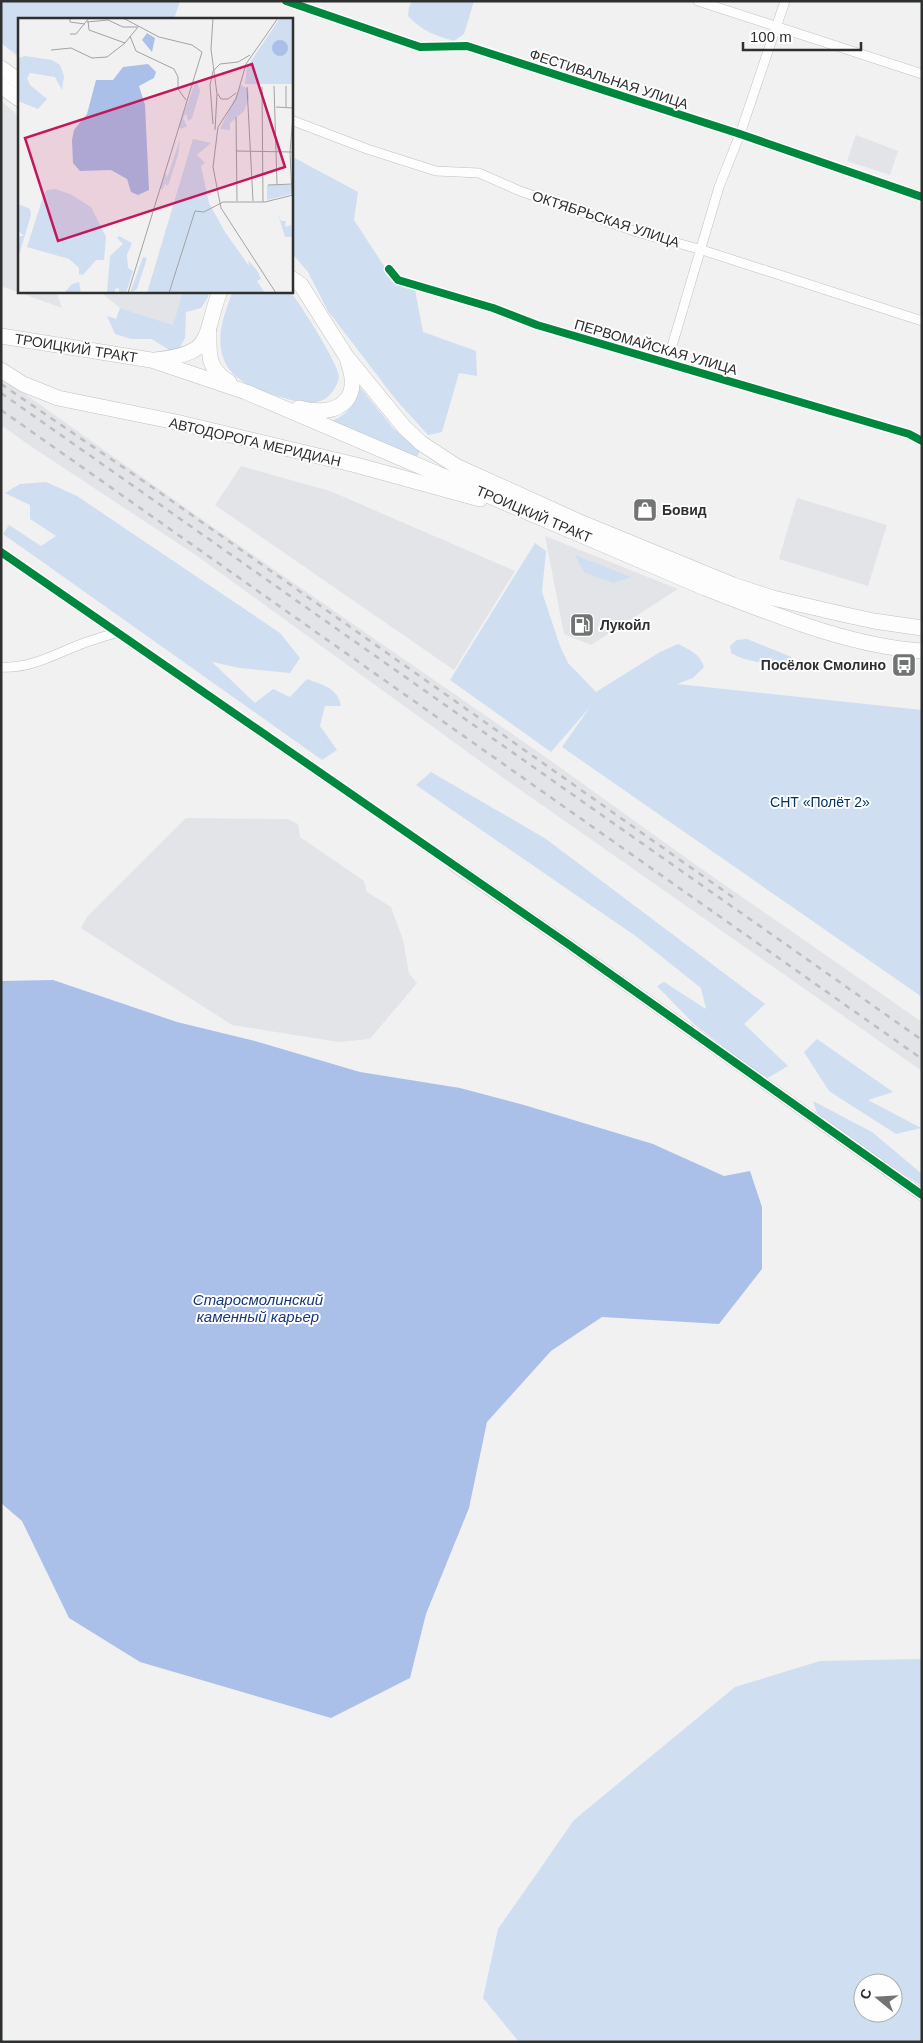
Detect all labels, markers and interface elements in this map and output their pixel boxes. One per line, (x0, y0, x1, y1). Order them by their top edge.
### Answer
inset map (18, 18, 292, 292)
scale bar (743, 20, 860, 52)
text: 100 m (750, 28, 792, 45)
street label: ФЕСТИВАЛЬНАЯ УЛИЦА (528, 46, 691, 112)
street label: ОКТЯБРЬСКАЯ УЛИЦА (530, 188, 682, 251)
street label: ПЕРВОМАЙСКАЯ УЛИЦА (573, 315, 740, 378)
street label: ТРОИЦКИЙ ТРАКТ (13, 329, 139, 366)
street label: АВТОДОРОГА МЕРИДИАН (168, 414, 342, 470)
street label: ТРОИЦКИЙ ТРАКТ (474, 481, 595, 546)
shop icon: Бовид (632, 497, 658, 523)
place label: Бовид (662, 502, 707, 518)
fuel station icon: Лукойл (569, 612, 595, 638)
place label: Лукойл (600, 617, 650, 633)
bus stop icon: Посёлок Смолино (891, 652, 917, 678)
place label: Посёлок Смолино (761, 657, 886, 673)
park label: СНТ «Полёт 2» (770, 794, 870, 810)
water label: Старосмолинский каменный карьер (193, 1291, 324, 1325)
north arrow (853, 1973, 903, 2023)
text: С (856, 1987, 875, 2001)

